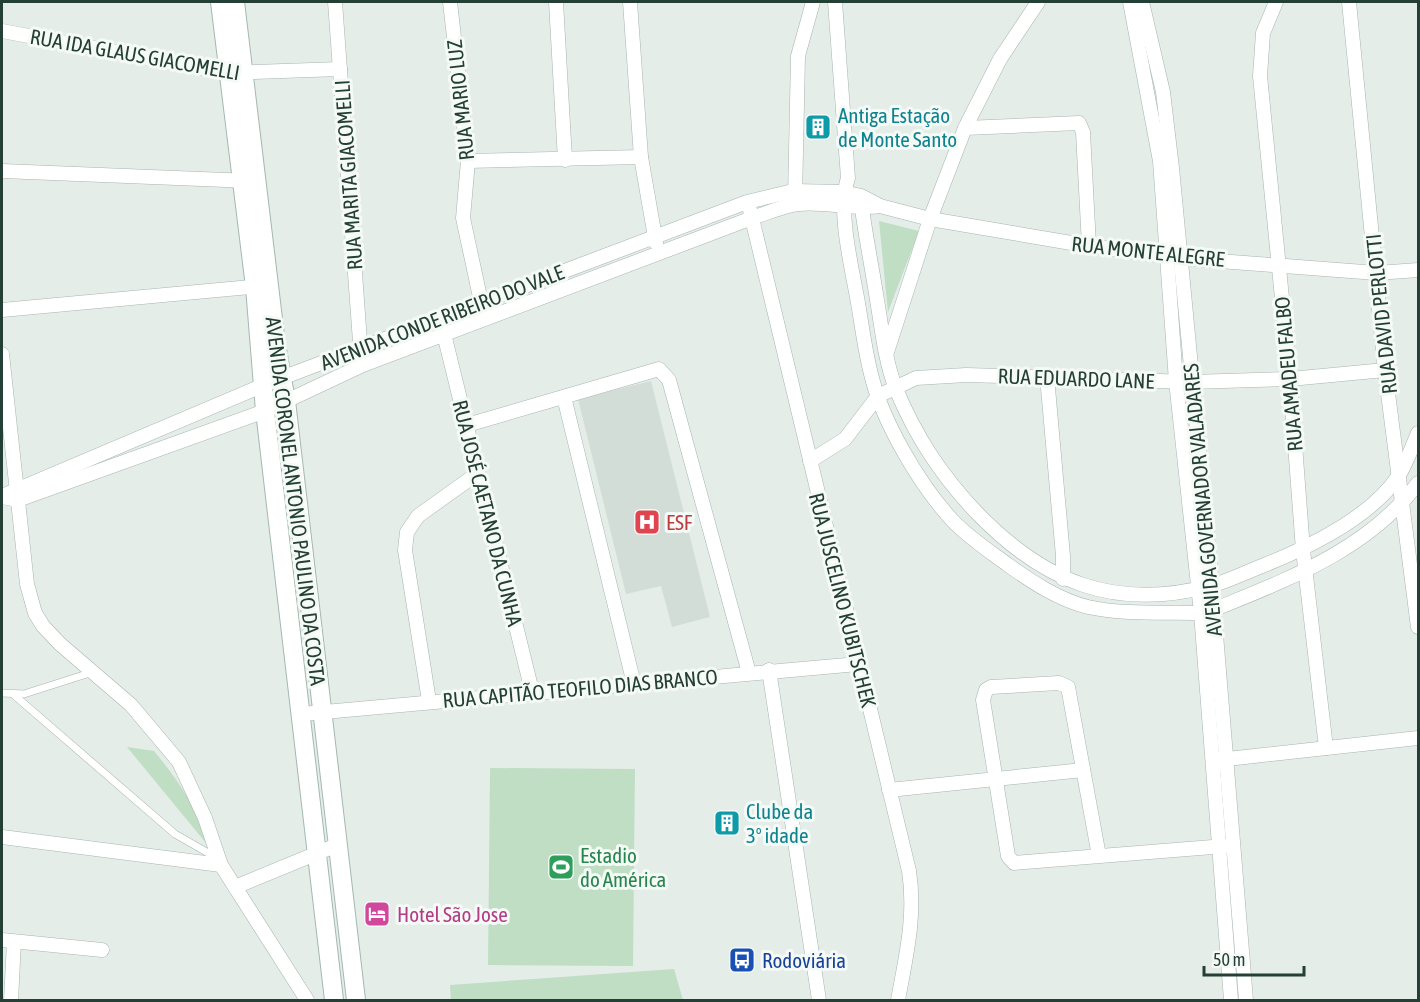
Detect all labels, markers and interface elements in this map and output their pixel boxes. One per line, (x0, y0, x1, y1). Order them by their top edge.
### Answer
street label: RUA IDA GLAUS GIACOMELLI (28, 24, 242, 84)
street label: RUA MARIO LUZ (442, 38, 478, 162)
street label: RUA MARITA GIACOMELLI (329, 79, 367, 271)
place label: Antiga Estação de Monte Santo (838, 103, 957, 151)
building icon: Antiga Estação de Monte Santo (803, 112, 833, 142)
street label: RUA MONTE ALEGRE (1070, 231, 1226, 271)
street label: RUA DAVID PERLOTTI (1361, 233, 1401, 395)
street label: AVENIDA CONDE RIBEIRO DO VALE (317, 259, 567, 375)
street label: RUA AMADEU FALBO (1269, 296, 1307, 452)
street label: AVENIDA CORONEL ANTONIO PAULINO DA COSTA (261, 315, 331, 688)
street label: AVENIDA GOVERNADOR VALADARES (1178, 362, 1226, 637)
street label: RUA EDUARDO LANE (997, 363, 1155, 393)
street label: RUA JOSÉ CAETANO DA CUNHA (448, 397, 528, 629)
street label: RUA JUSCELINO KUBITSCHEK (805, 490, 881, 710)
hospital icon: ESF (632, 507, 662, 537)
place label: ESF (666, 510, 693, 534)
street label: RUA CAPITÃO TEOFILO DIAS BRANCO (442, 664, 718, 712)
place label: Clube da 3º idade (746, 799, 813, 847)
building icon: Clube da 3º idade (712, 808, 742, 838)
place label: Estadio do América (580, 843, 666, 891)
sports icon: Estadio do América (546, 852, 576, 882)
hotel icon: Hotel São Jose (362, 899, 392, 929)
place label: Hotel São Jose (397, 902, 508, 926)
scale bar (1204, 939, 1304, 977)
bus stop icon: Rodoviária (727, 945, 757, 975)
place label: Rodoviária (762, 948, 846, 972)
text: 50 m (1213, 949, 1245, 970)

